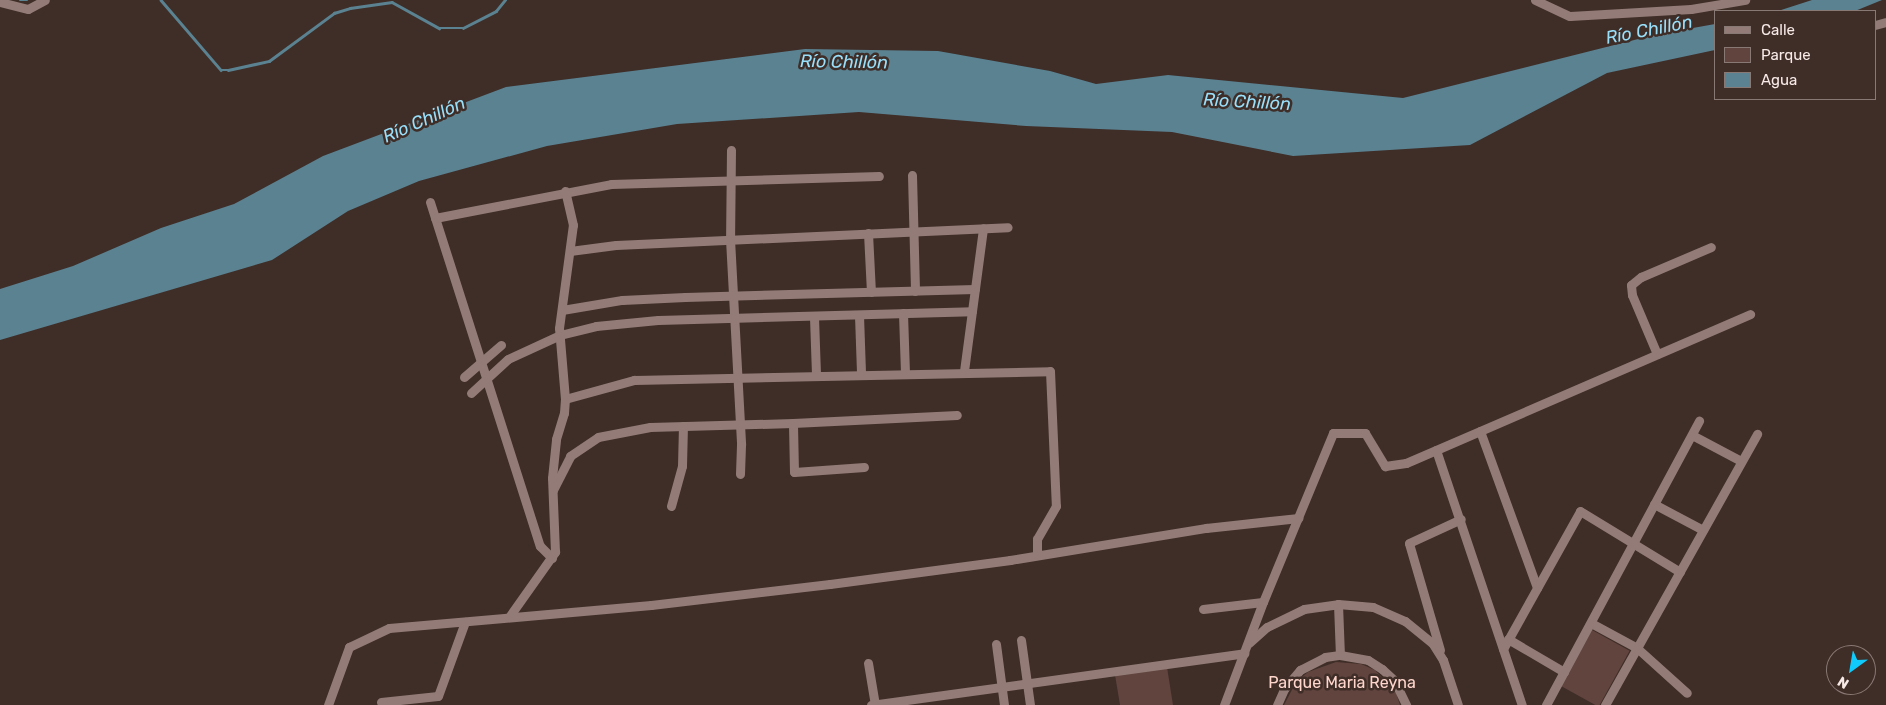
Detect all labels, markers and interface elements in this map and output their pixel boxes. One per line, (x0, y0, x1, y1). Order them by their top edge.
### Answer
legend (1714, 10, 1876, 100)
water label: Río Chillón (1604, 11, 1694, 49)
text: Calle (1761, 21, 1795, 39)
text: Parque (1761, 46, 1811, 64)
water label: Río Chillón (800, 50, 888, 74)
text: Agua (1761, 71, 1797, 89)
water label: Río Chillón (1202, 89, 1292, 115)
water label: Río Chillón (379, 92, 469, 148)
north arrow (1826, 645, 1876, 695)
text: N (1835, 672, 1852, 692)
park label: Parque Maria Reyna (1268, 673, 1416, 693)

